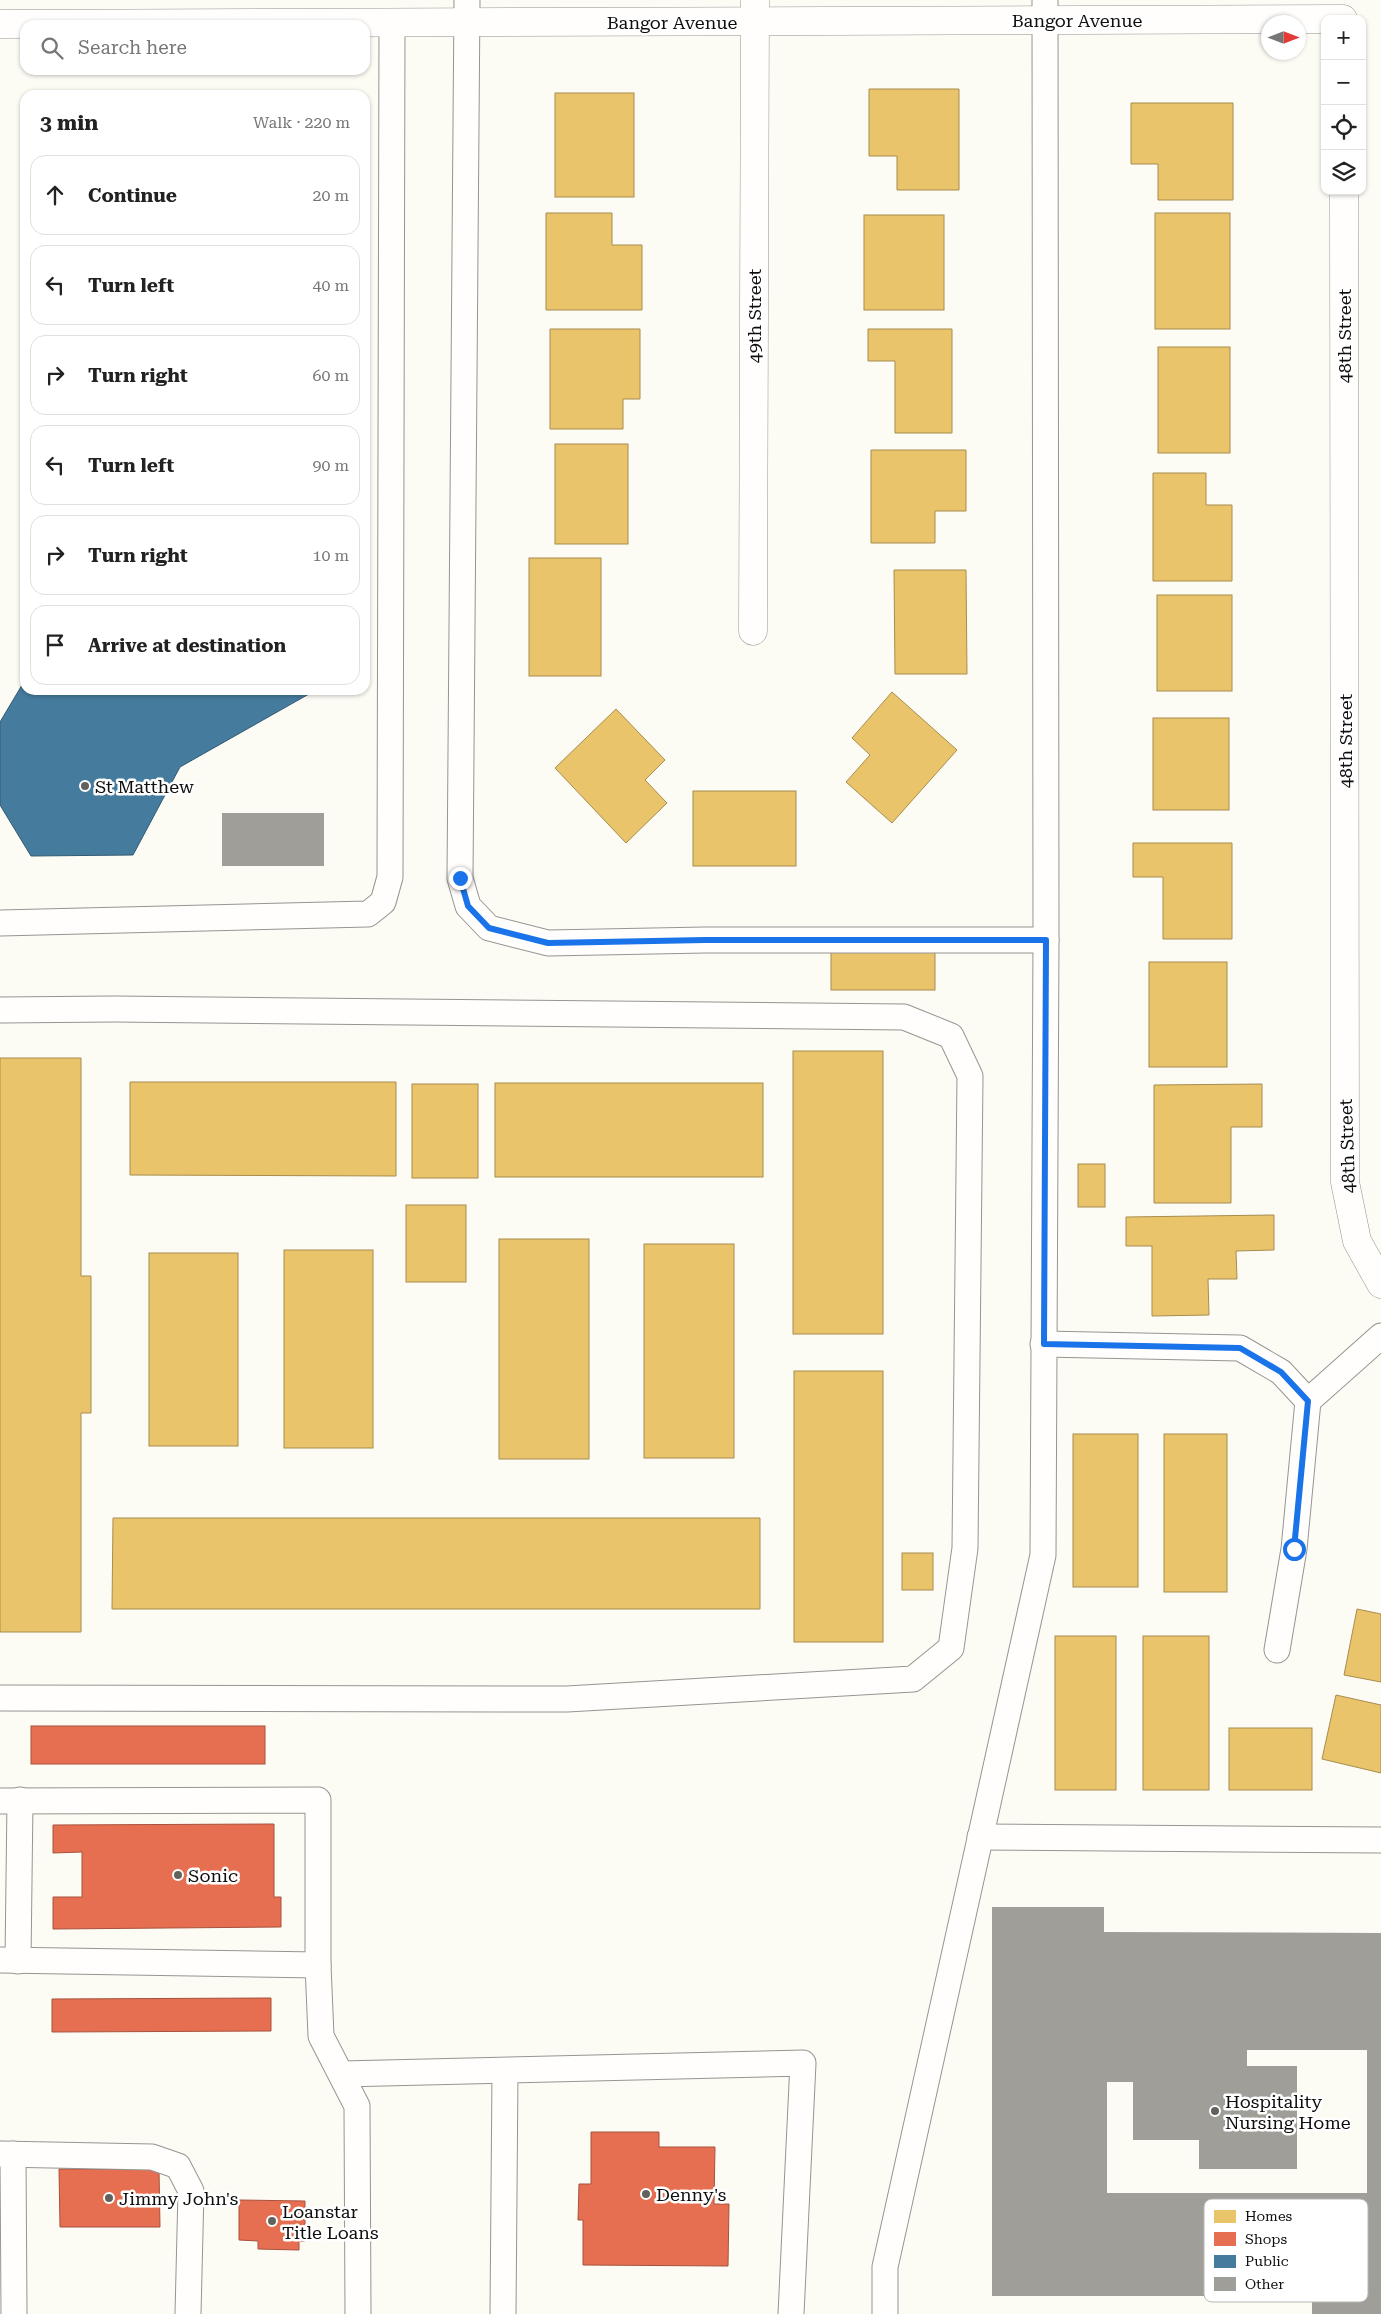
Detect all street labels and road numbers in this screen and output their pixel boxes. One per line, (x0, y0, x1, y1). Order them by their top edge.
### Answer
street label: Bangor Avenue (1012, 10, 1142, 31)
street label: Bangor Avenue (607, 12, 737, 33)
street label: 49th Street (744, 268, 765, 363)
street label: 48th Street (1334, 288, 1355, 383)
street label: 48th Street (1335, 693, 1356, 788)
street label: 48th Street (1335, 1098, 1359, 1194)

